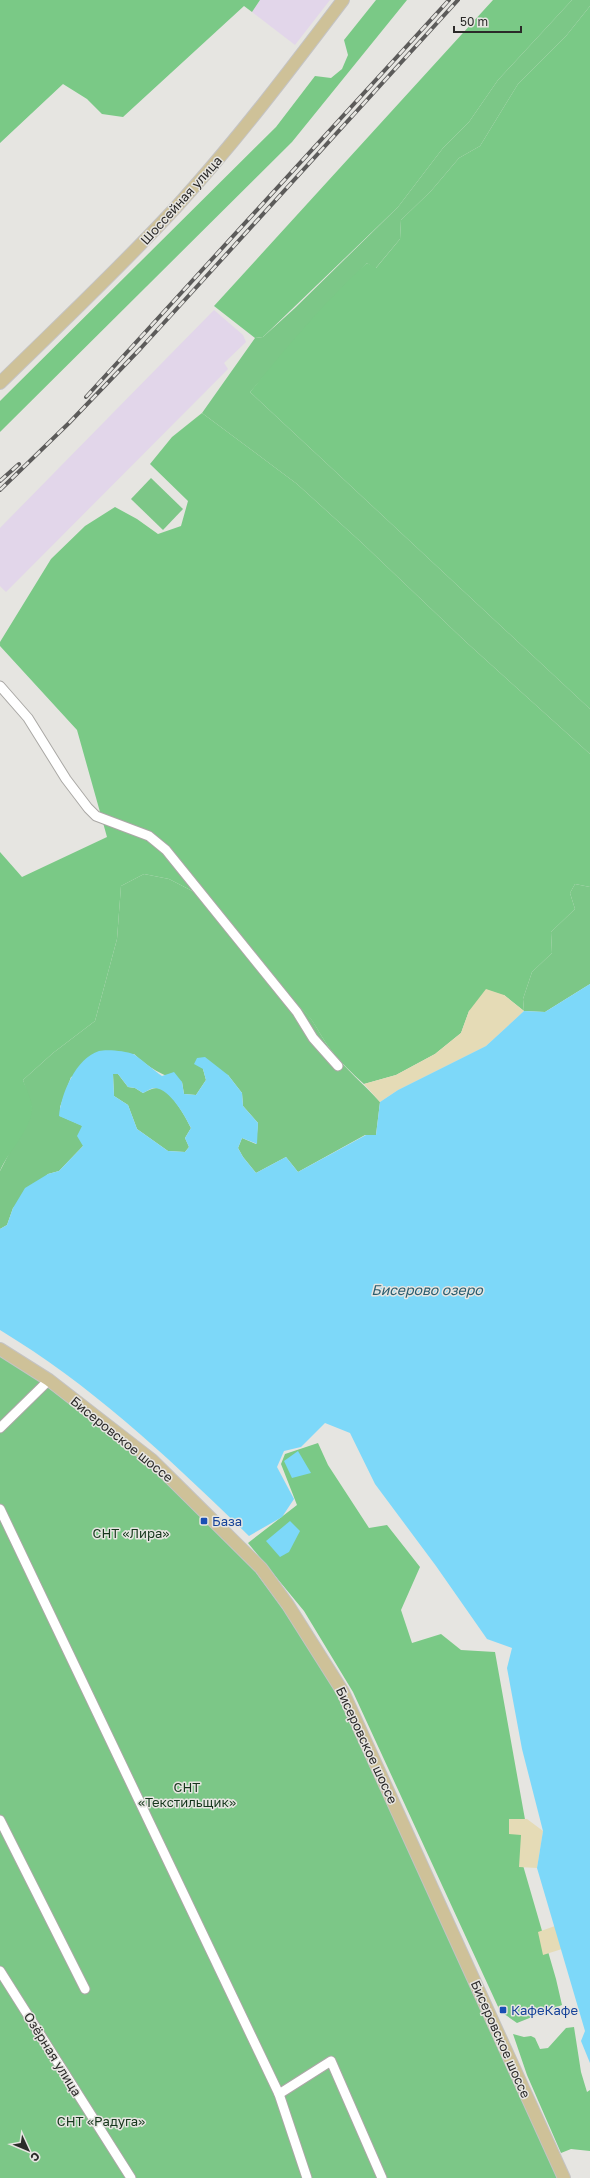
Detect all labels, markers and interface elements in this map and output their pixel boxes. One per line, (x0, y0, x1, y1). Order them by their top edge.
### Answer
scale bar (454, 8, 521, 34)
text: 50 m (460, 14, 488, 29)
street label: Шоссейная улица (137, 152, 225, 248)
water label: Бисерово озеро (371, 1281, 484, 1298)
street label: Бисеровское шоссе (68, 1393, 176, 1485)
place label: База (212, 1513, 242, 1529)
marker: База (199, 1516, 209, 1526)
park label: СНТ «Лира» (93, 1525, 169, 1541)
street label: Бисеровское шоссе (333, 1684, 401, 1806)
park label: СНТ «Текстильщик» (138, 1779, 236, 1810)
street label: Бисеровское шоссе (468, 1978, 534, 2100)
place label: КафеКафе (511, 2002, 578, 2018)
marker: КафеКафе (498, 2005, 508, 2015)
street label: Озёрная улица (21, 2009, 85, 2099)
park label: СНТ «Радуга» (57, 2113, 145, 2129)
north arrow (8, 2130, 48, 2170)
text: С (28, 2150, 43, 2165)

